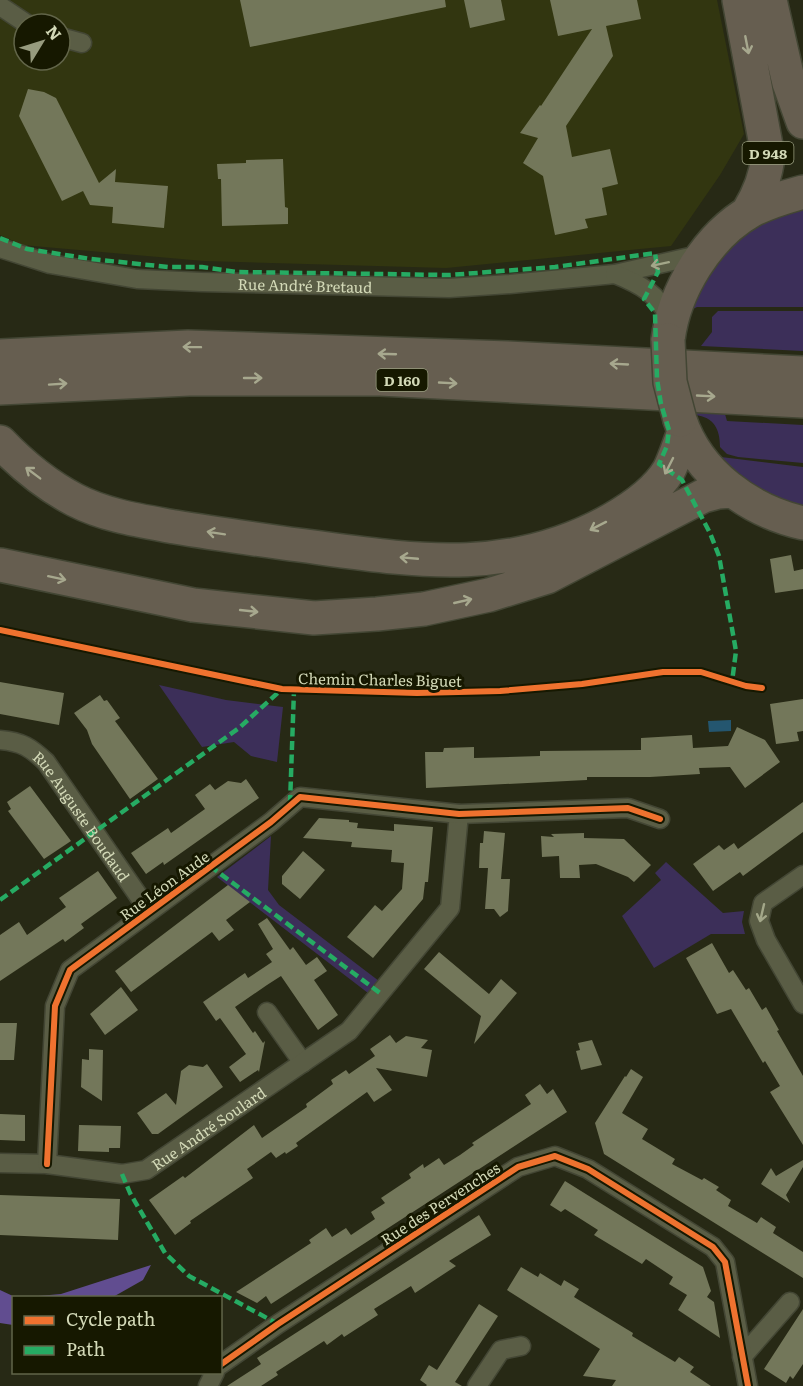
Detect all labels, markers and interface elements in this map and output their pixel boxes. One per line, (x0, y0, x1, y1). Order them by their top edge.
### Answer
north arrow (12, 12, 72, 72)
text: N (41, 19, 68, 45)
one-way arrow (742, 36, 754, 55)
road number: D 948 (742, 142, 794, 164)
one-way arrow (650, 258, 669, 270)
street label: Rue André Bretaud (237, 271, 373, 298)
one-way arrow (182, 341, 202, 353)
one-way arrow (377, 348, 397, 360)
one-way arrow (609, 358, 629, 369)
road number: D 160 (376, 369, 428, 391)
one-way arrow (243, 372, 263, 384)
one-way arrow (438, 377, 458, 388)
one-way arrow (48, 378, 68, 389)
one-way arrow (695, 390, 715, 401)
one-way arrow (663, 457, 675, 475)
one-way arrow (26, 467, 42, 479)
one-way arrow (590, 521, 608, 532)
one-way arrow (206, 528, 226, 539)
one-way arrow (400, 552, 420, 563)
one-way arrow (48, 572, 67, 584)
one-way arrow (454, 594, 473, 606)
one-way arrow (239, 606, 259, 617)
street label: Chemin Charles Biguet (298, 666, 462, 692)
street label: Rue Auguste Boudaud (29, 745, 136, 886)
street label: Rue Léon Aude (114, 844, 214, 926)
one-way arrow (756, 903, 767, 922)
street label: Rue André Soulard (146, 1080, 270, 1175)
street label: Rue des Pervenches (376, 1156, 504, 1250)
legend (12, 1296, 222, 1374)
text: Cycle path (66, 1305, 155, 1332)
text: Path (66, 1335, 105, 1362)

